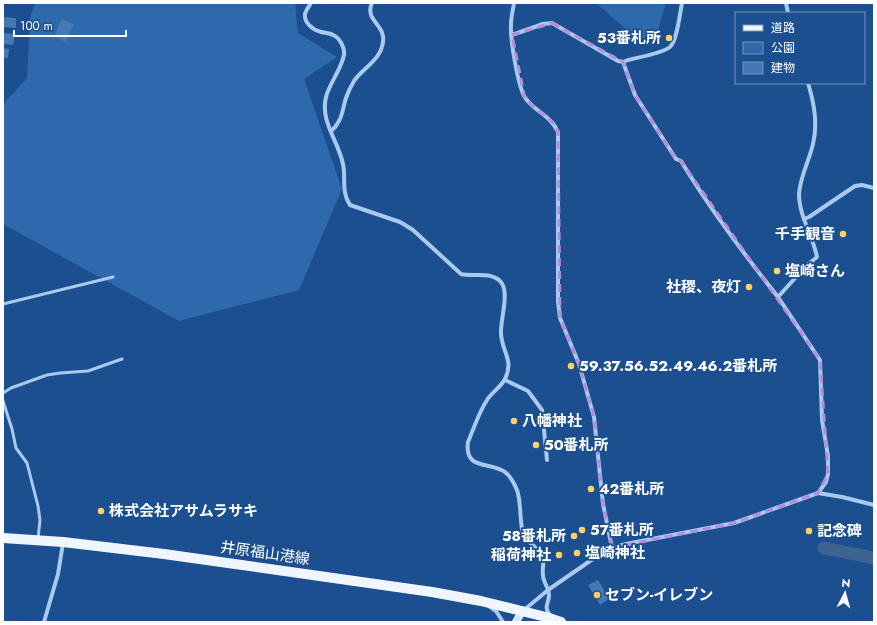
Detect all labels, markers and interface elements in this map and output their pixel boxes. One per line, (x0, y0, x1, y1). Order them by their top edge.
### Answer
scale bar (14, 12, 126, 38)
legend (735, 12, 865, 84)
text: 100 m (20, 17, 53, 35)
text: 道路 (771, 19, 795, 37)
place label: 53番札所 (597, 27, 661, 49)
marker: 53番札所 (664, 33, 674, 43)
text: 公園 (771, 39, 795, 57)
text: 建物 (771, 59, 795, 77)
place label: 千手観音 (775, 223, 835, 245)
marker: 千手観音 (838, 229, 848, 239)
place label: 塩崎さん (785, 260, 845, 282)
marker: 塩崎さん (772, 266, 782, 276)
place label: 社稷、夜灯 (666, 276, 741, 298)
marker: 社稷、夜灯 (744, 282, 754, 292)
place label: 59.37.56.52.49.46.2番札所 (579, 355, 777, 377)
marker: 59.37.56.52.49.46.2番札所 (566, 361, 576, 371)
place label: 八幡神社 (522, 410, 582, 432)
marker: 八幡神社 (509, 416, 519, 426)
place label: 50番札所 (544, 434, 609, 456)
marker: 50番札所 (531, 440, 541, 450)
place label: 42番札所 (599, 478, 664, 500)
marker: 42番札所 (586, 484, 596, 494)
place label: 株式会社アサムラサキ (109, 500, 258, 522)
marker: 株式会社アサムラサキ (96, 506, 106, 516)
place label: 57番札所 (590, 519, 654, 541)
place label: 記念碑 (817, 520, 862, 542)
place label: 58番札所 (502, 525, 566, 547)
marker: 57番札所 (577, 525, 587, 535)
marker: 記念碑 (804, 526, 814, 536)
marker: 58番札所 (569, 531, 579, 541)
street label: 井原福山港線 (219, 536, 311, 570)
place label: 塩崎神社 (585, 542, 645, 564)
place label: 稲荷神社 (491, 544, 551, 566)
marker: 塩崎神社 (572, 548, 582, 558)
marker: 稲荷神社 (554, 550, 564, 560)
north arrow (825, 573, 865, 613)
text: N (841, 575, 851, 591)
place label: セブン-イレブン (605, 584, 713, 606)
marker: セブン-イレブン (592, 590, 602, 600)

